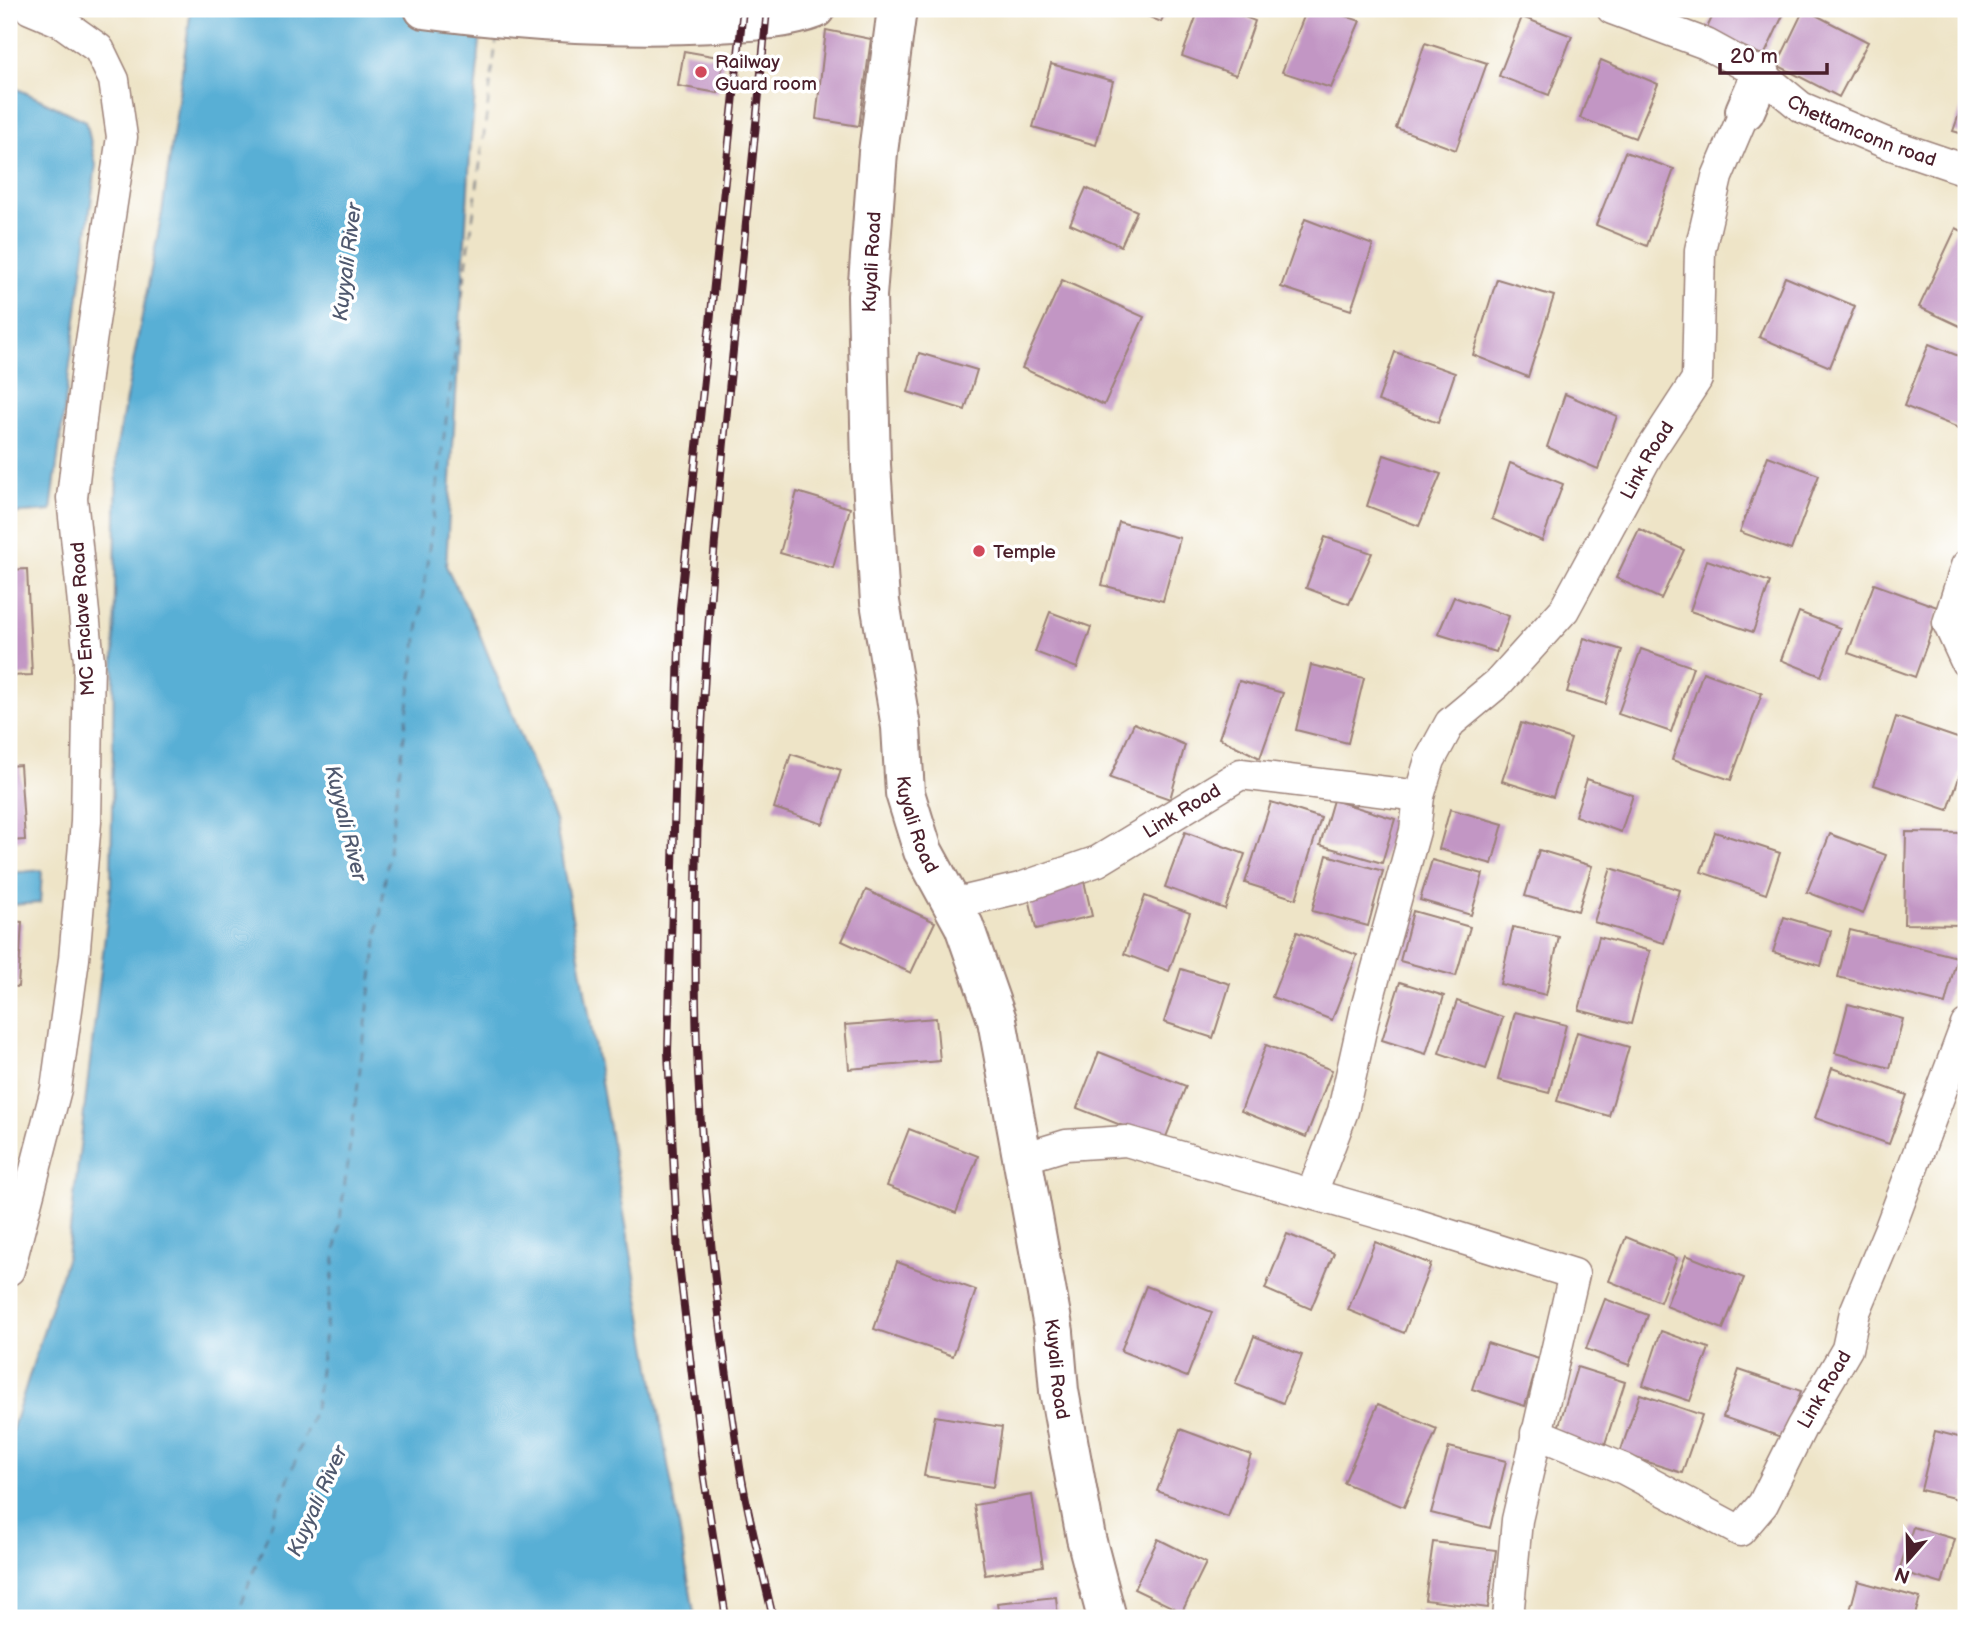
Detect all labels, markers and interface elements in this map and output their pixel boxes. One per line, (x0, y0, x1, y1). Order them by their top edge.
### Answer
scale bar (1720, 32, 1826, 76)
text: 20 m (1730, 44, 1778, 69)
place label: Railway Guard room (715, 51, 817, 96)
marker: Railway Guard room (693, 64, 709, 80)
street label: Chettamconn road (1782, 90, 1939, 172)
water label: Kuyyali River (328, 200, 367, 322)
street label: Kuyali Road (858, 211, 887, 313)
street label: Link Road (1616, 417, 1679, 504)
street label: MC Enclave Road (67, 541, 100, 697)
place label: Temple (993, 541, 1056, 564)
marker: Temple (971, 543, 987, 559)
water label: Kuyyali River (319, 763, 372, 885)
street label: Kuyali Road (891, 775, 943, 877)
street label: Link Road (1139, 779, 1225, 844)
street label: Kuyali Road (1039, 1317, 1074, 1421)
street label: Link Road (1793, 1347, 1857, 1433)
water label: Kuyyali River (282, 1441, 354, 1560)
north arrow (1874, 1526, 1944, 1596)
text: N (1892, 1561, 1913, 1588)

